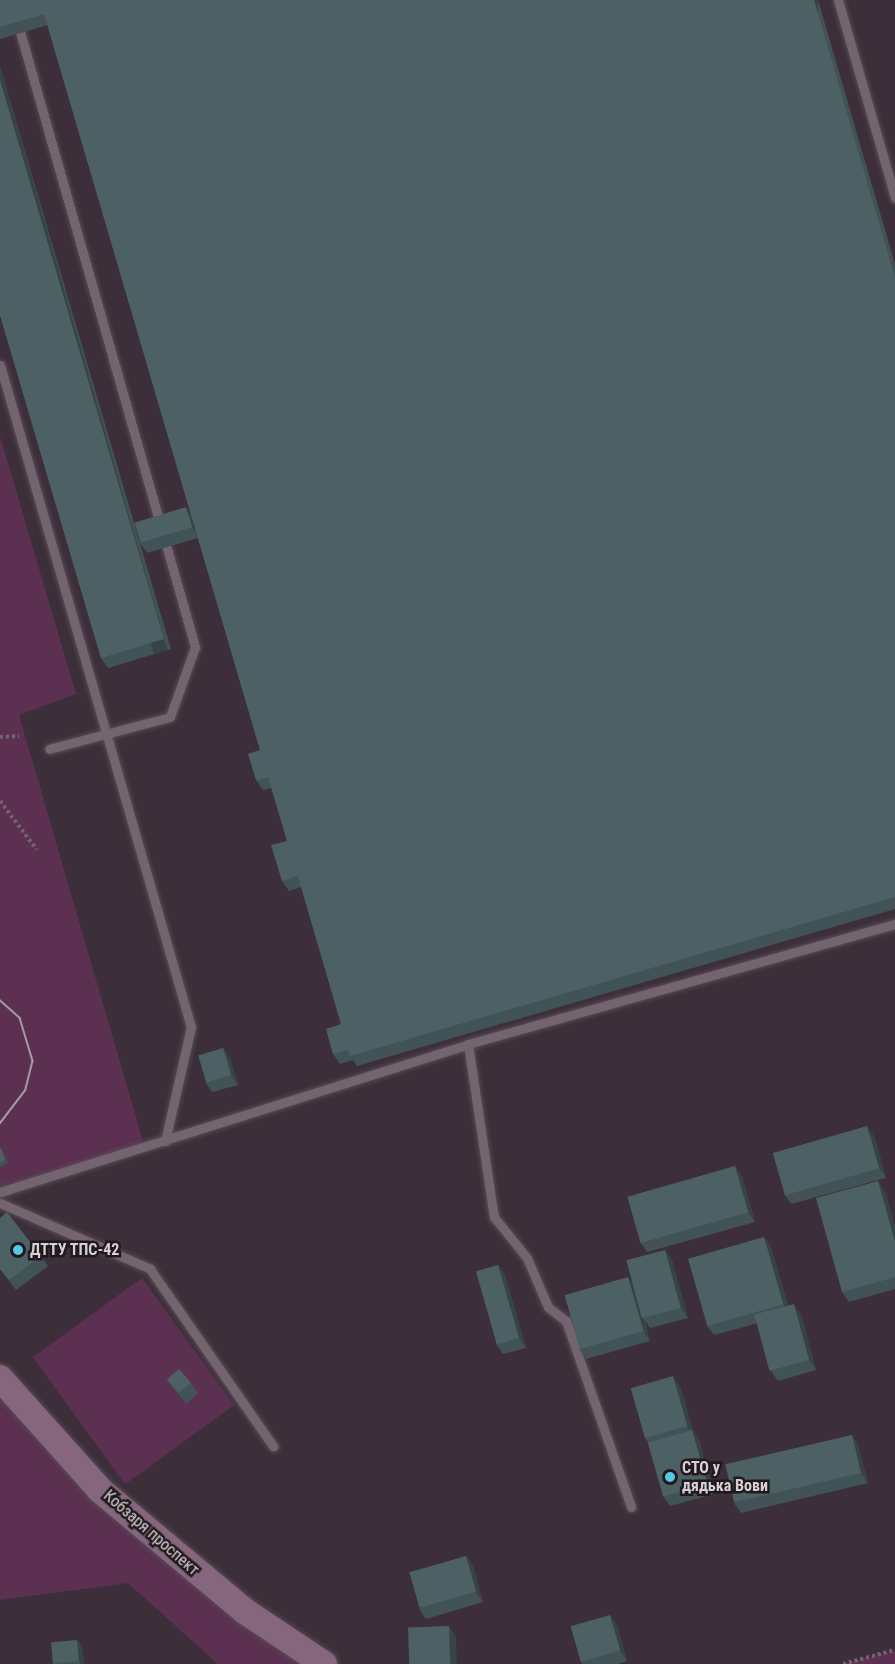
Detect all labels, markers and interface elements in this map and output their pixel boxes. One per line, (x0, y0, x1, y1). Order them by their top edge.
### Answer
place label: ДТТУ ТПС-42 (30, 1240, 120, 1260)
marker: ДТТУ ТПС-42 (11, 1243, 25, 1257)
place label: СТО у дядька Вови (682, 1458, 768, 1496)
marker: СТО у дядька Вови (663, 1470, 677, 1484)
street label: Кобзаря проспект (99, 1486, 203, 1580)

